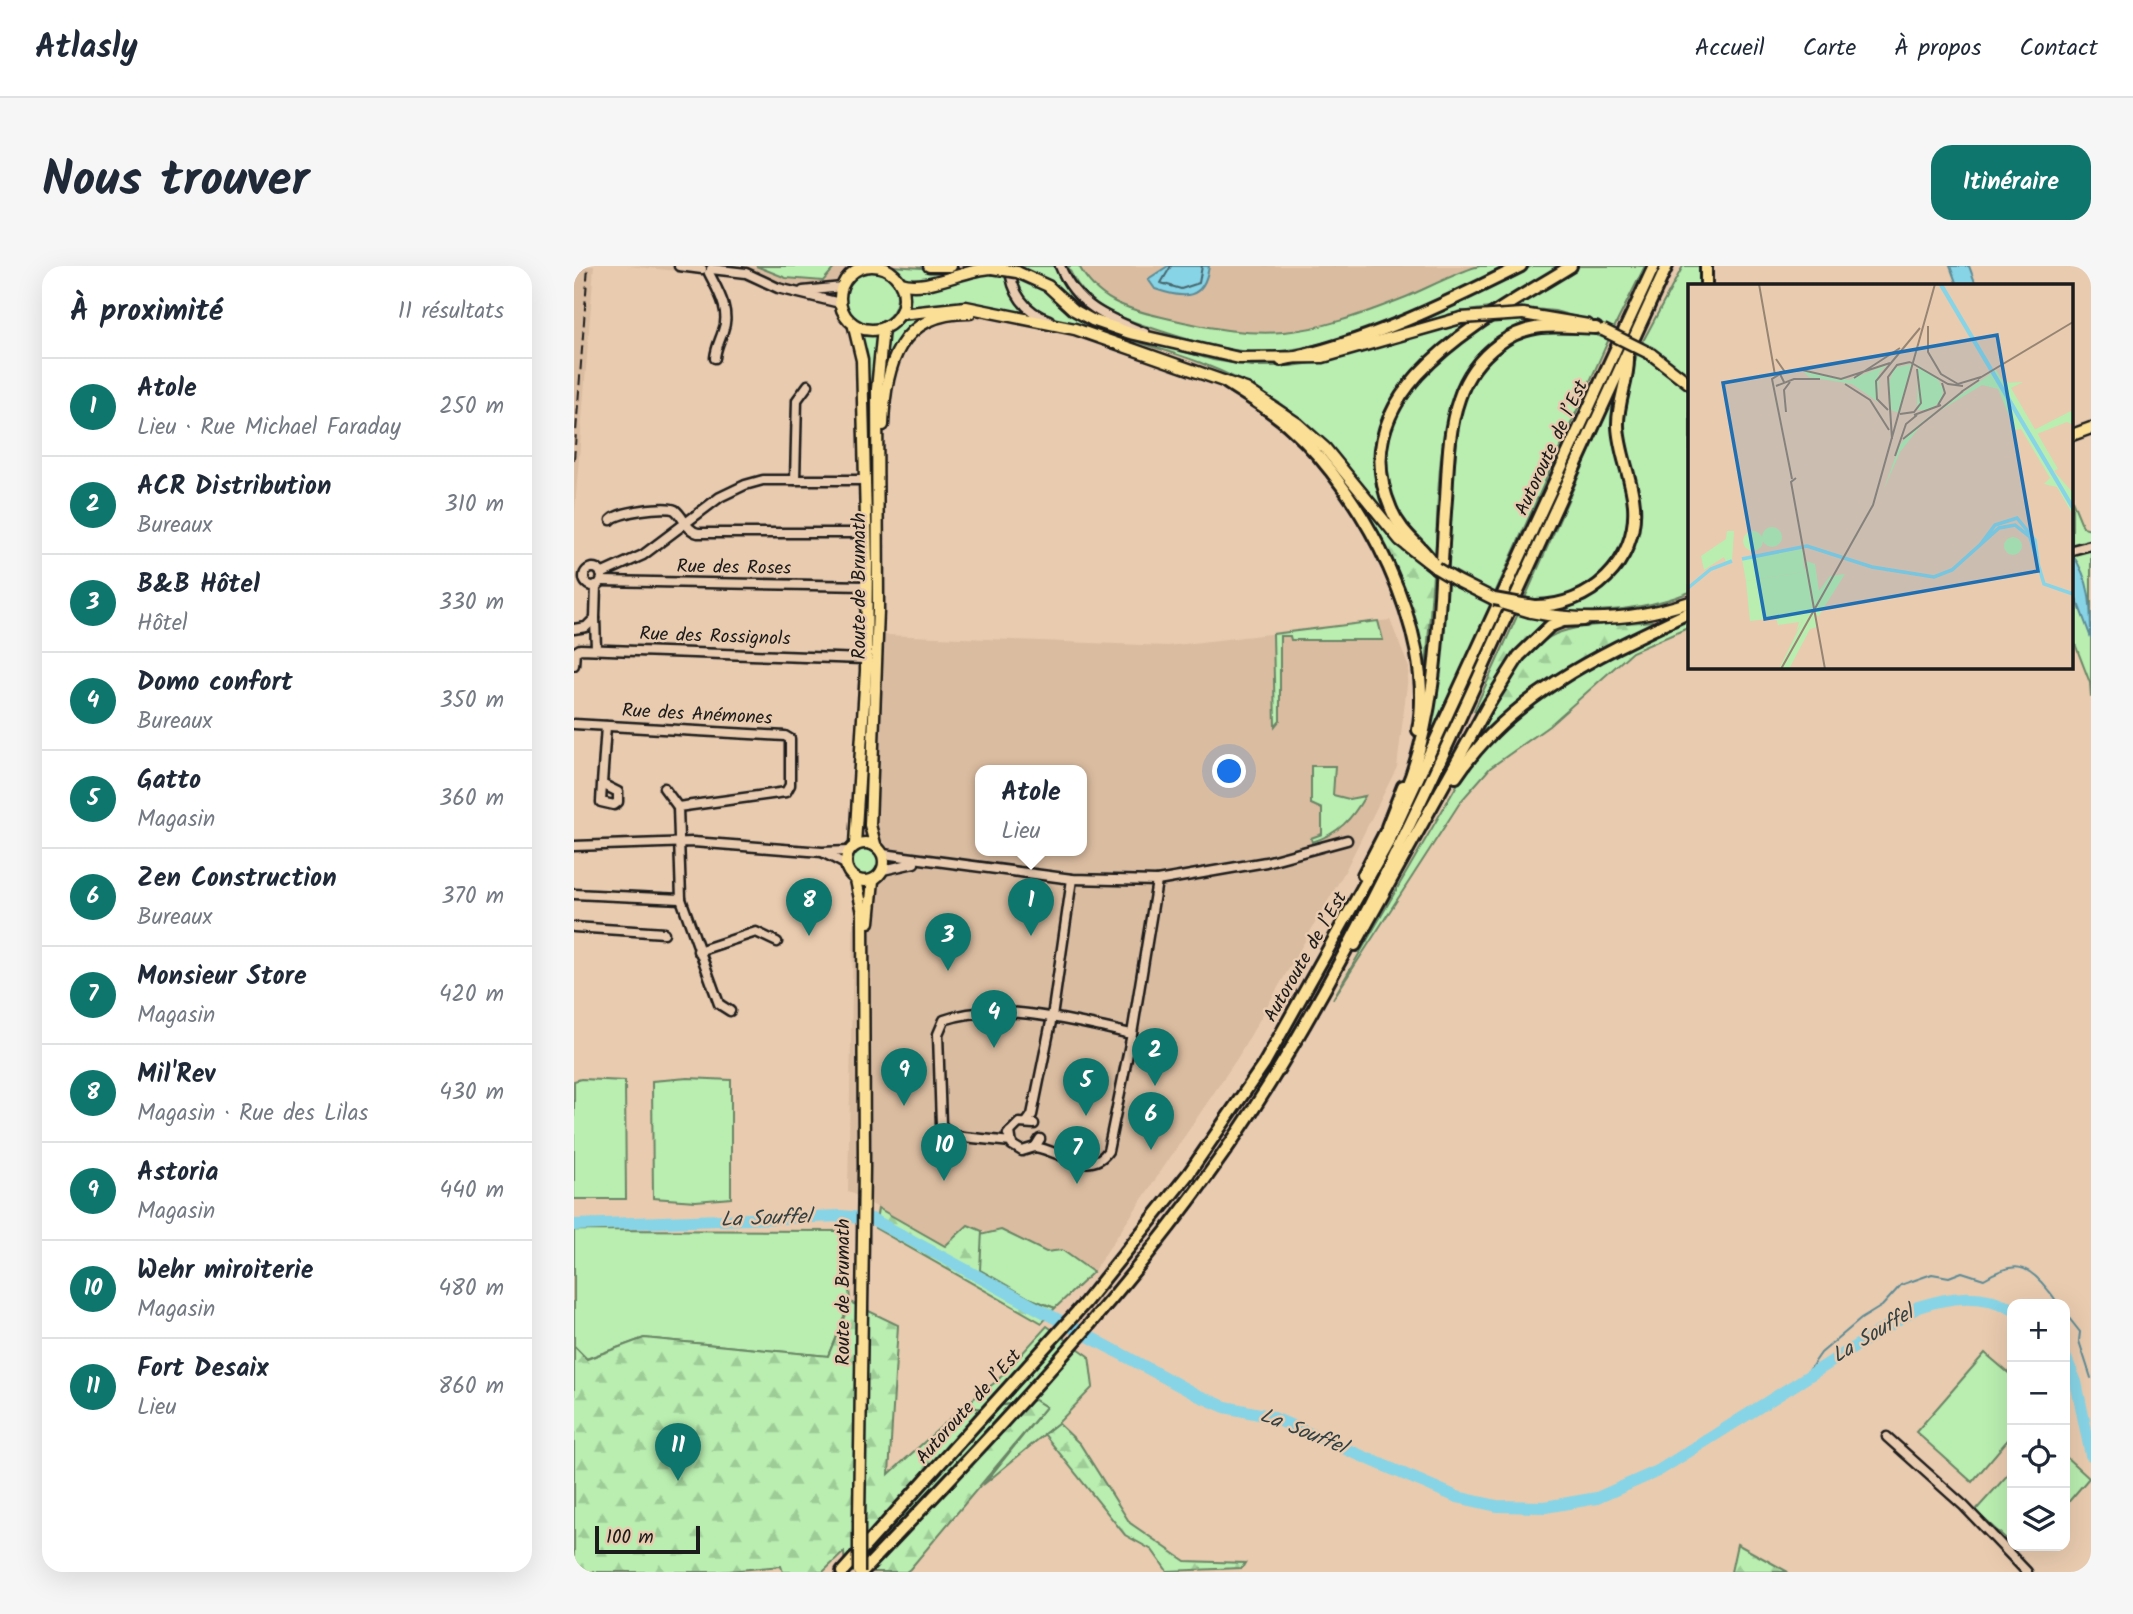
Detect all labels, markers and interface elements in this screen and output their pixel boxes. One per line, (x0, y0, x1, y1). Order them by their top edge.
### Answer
text: Atlasly (35, 22, 138, 75)
text: Accueil (1695, 29, 1765, 68)
text: Carte (1803, 29, 1856, 68)
text: À propos (1894, 29, 1981, 68)
text: Contact (2019, 29, 2098, 68)
text: Nous trouver (42, 143, 309, 221)
button: Itinéraire (1931, 145, 2091, 220)
inset map (1688, 284, 2074, 668)
text: À proximité (70, 288, 223, 336)
text: 11 résultats (398, 294, 504, 330)
text: Atole (137, 368, 197, 410)
street label: Autoroute de l’Est (1507, 375, 1597, 521)
text: 1 (90, 389, 96, 425)
text: 250 m (439, 389, 504, 425)
text: Lieu · Rue Michael Faraday (137, 410, 401, 446)
text: ACR Distribution (137, 466, 331, 508)
text: 2 (86, 487, 100, 523)
text: 310 m (445, 487, 504, 523)
text: Bureaux (137, 508, 212, 544)
street label: Route de Brumath (845, 512, 875, 660)
street label: Rue des Roses (676, 552, 792, 584)
text: B&B Hôtel (137, 564, 260, 606)
text: 3 (87, 585, 99, 621)
text: 330 m (439, 585, 504, 621)
text: Hôtel (137, 606, 188, 642)
street label: Rue des Rossignols (639, 619, 791, 655)
text: Domo confort (137, 662, 293, 704)
text: 4 (87, 683, 99, 719)
text: 350 m (439, 683, 504, 719)
street label: Rue des Anémones (621, 696, 773, 734)
text: Bureaux (137, 704, 212, 740)
your location (1212, 754, 1246, 788)
text: Gatto (137, 760, 201, 802)
popup (975, 765, 1087, 856)
text: Atole (1001, 772, 1061, 814)
text: 5 (87, 781, 99, 817)
text: 360 m (439, 781, 504, 817)
text: Magasin (137, 802, 215, 838)
text: Lieu (1001, 814, 1041, 850)
text: Zen Construction (137, 858, 337, 900)
pin: 8 (786, 878, 832, 936)
pin: 1 (1008, 878, 1054, 936)
text: 6 (87, 879, 99, 915)
text: 370 m (441, 879, 504, 915)
street label: Autoroute de l’Est (1256, 886, 1356, 1028)
text: Bureaux (137, 900, 212, 936)
pin: 3 (925, 913, 971, 971)
text: Monsieur Store (137, 956, 307, 998)
text: 7 (88, 977, 98, 1013)
text: 420 m (439, 977, 504, 1013)
pin: 4 (971, 990, 1017, 1048)
text: Magasin (137, 998, 215, 1034)
pin: 2 (1132, 1028, 1178, 1086)
pin: 9 (881, 1048, 927, 1106)
text: Mil'Rev (137, 1054, 215, 1096)
pin: 5 (1063, 1058, 1109, 1116)
text: 8 (86, 1075, 100, 1111)
text: 430 m (439, 1075, 504, 1111)
pin: 6 (1128, 1092, 1174, 1150)
text: Magasin · Rue des Lilas (137, 1096, 368, 1132)
pin: 10 (921, 1123, 967, 1181)
pin: 7 (1054, 1126, 1100, 1184)
text: Astoria (137, 1152, 219, 1194)
text: 9 (87, 1173, 99, 1209)
text: 440 m (440, 1173, 504, 1209)
text: Magasin (137, 1194, 215, 1230)
water label: La Souffel (720, 1201, 816, 1237)
street label: Route de Brumath (829, 1218, 859, 1366)
text: Wehr miroiterie (137, 1250, 314, 1292)
text: 10 (84, 1271, 102, 1307)
text: 480 m (438, 1271, 504, 1307)
text: Magasin (137, 1292, 215, 1328)
water label: La Souffel (1826, 1295, 1924, 1373)
map controls (2007, 1299, 2070, 1551)
button: + (2007, 1299, 2070, 1362)
street label: Autoroute de l’Est (909, 1342, 1030, 1471)
text: Fort Desaix (137, 1348, 269, 1390)
button: − (2007, 1362, 2070, 1425)
text: 11 (86, 1369, 100, 1405)
text: 860 m (438, 1369, 504, 1405)
text: Lieu (137, 1390, 176, 1426)
water label: La Souffel (1255, 1400, 1355, 1466)
pin: 11 (655, 1423, 701, 1481)
button: locate (2007, 1425, 2070, 1488)
button: layers (2007, 1488, 2070, 1551)
scale bar (595, 1523, 700, 1555)
text: 100 m (606, 1523, 654, 1553)

